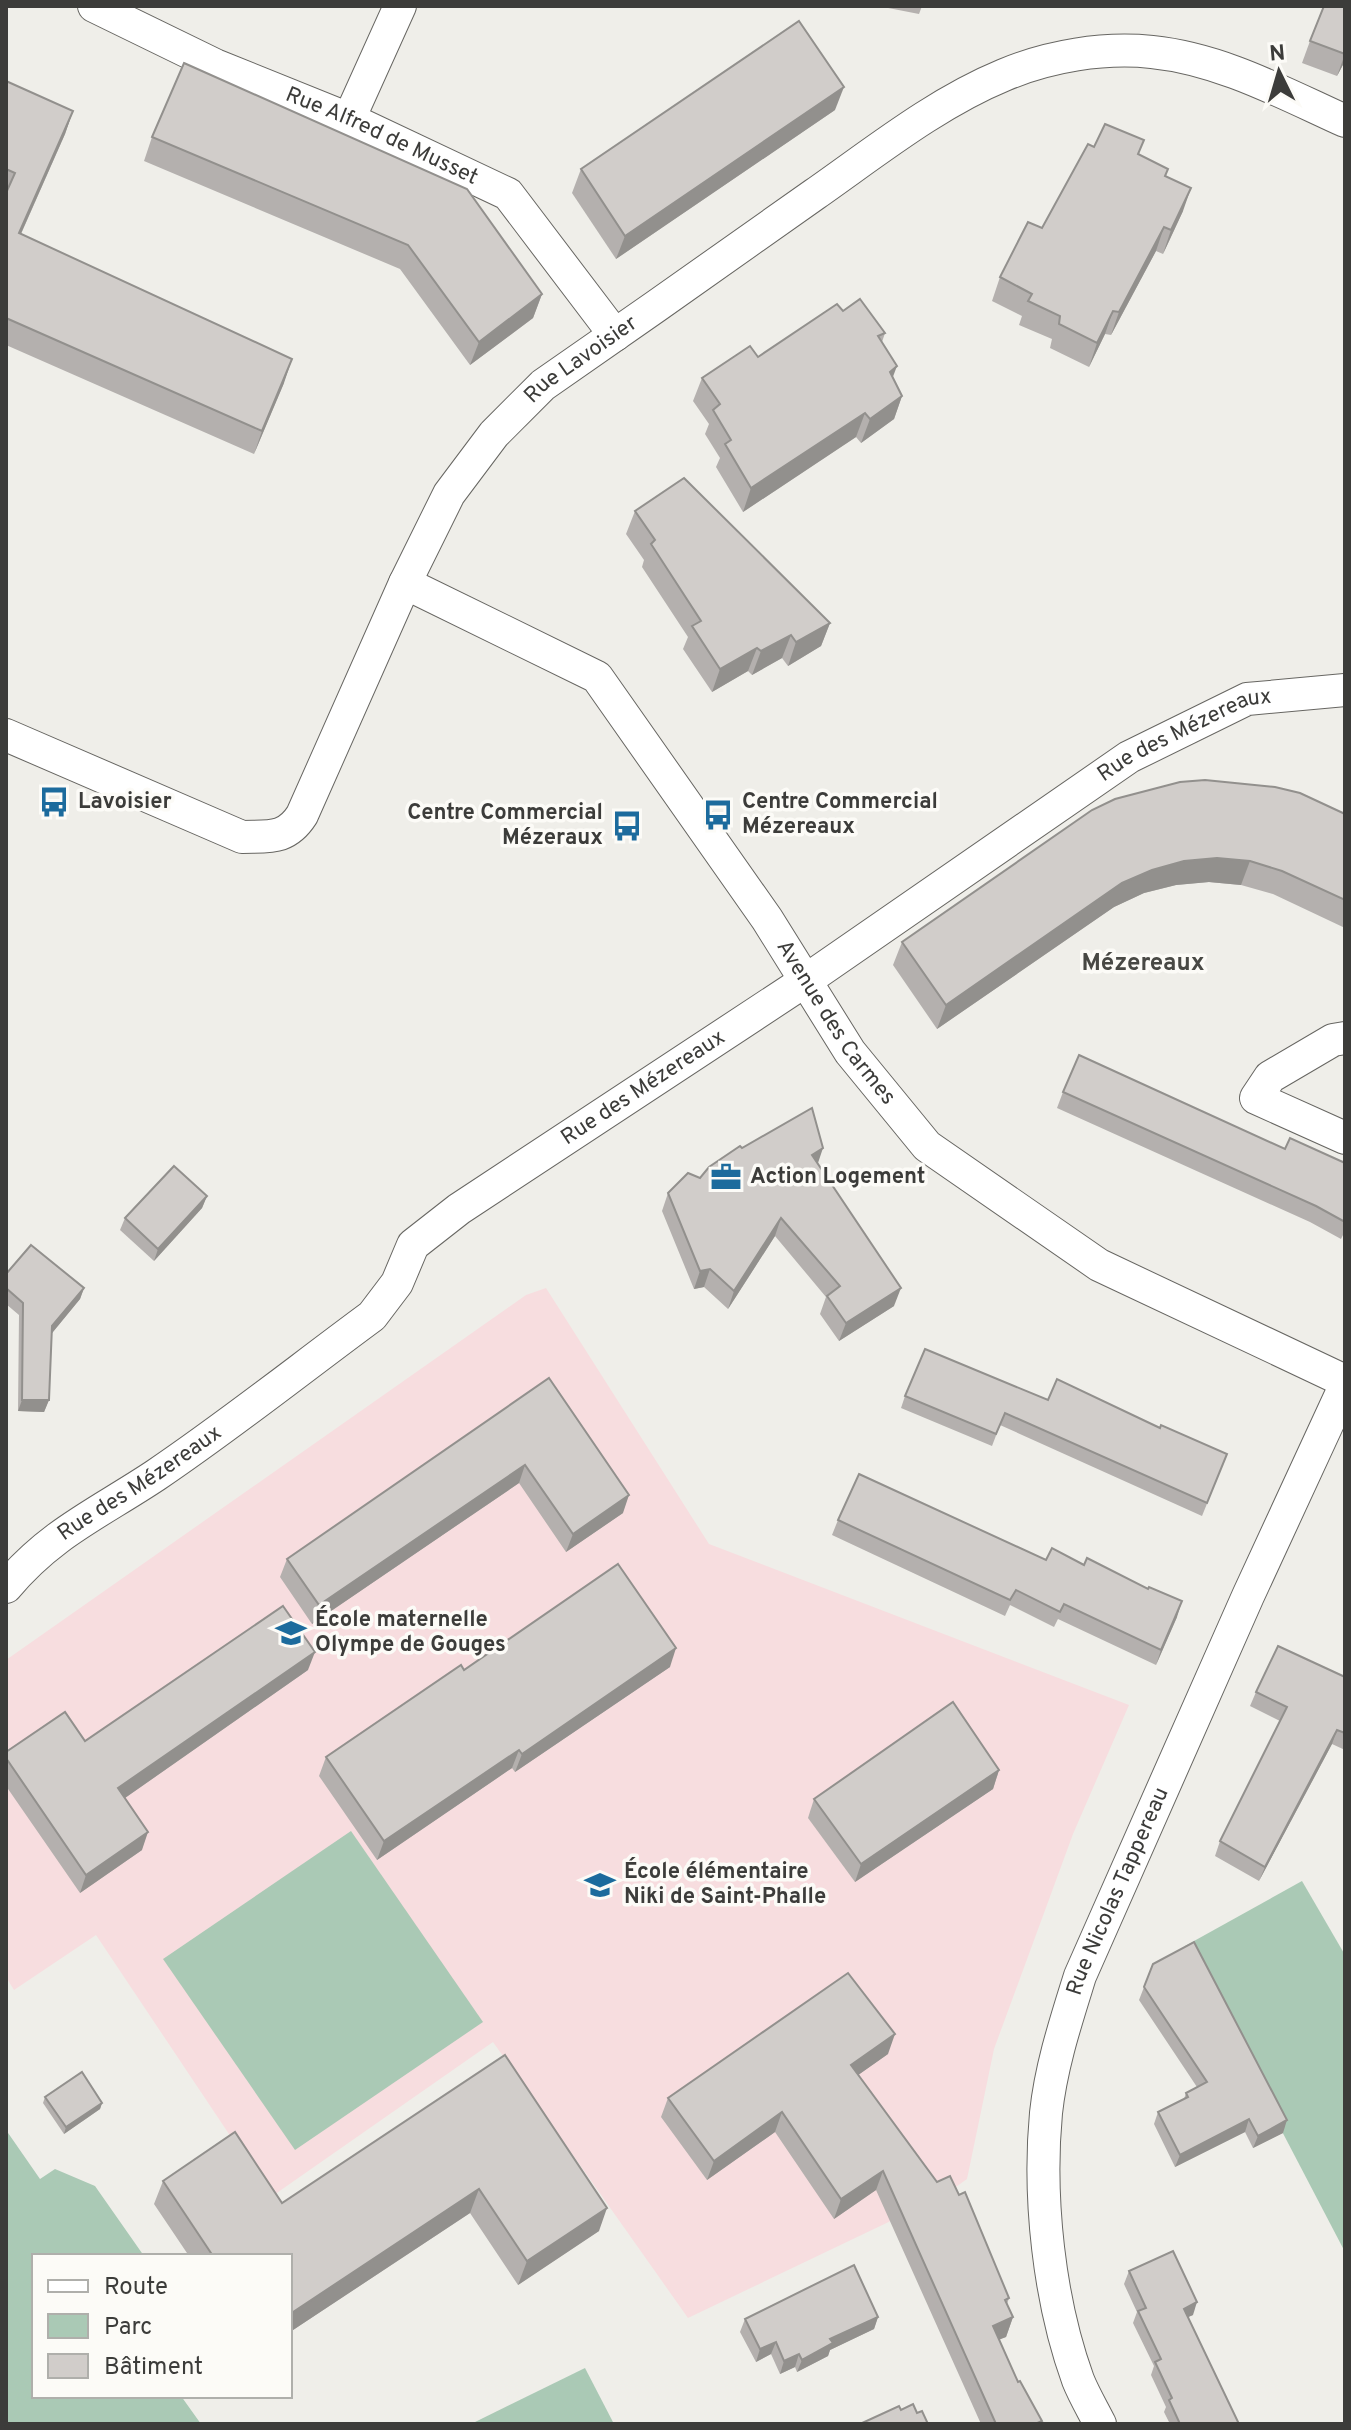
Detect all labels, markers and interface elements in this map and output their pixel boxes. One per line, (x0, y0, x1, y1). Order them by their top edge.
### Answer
north arrow (1239, 32, 1319, 112)
text: N (1268, 40, 1287, 69)
street label: Rue Alfred de Musset (282, 81, 482, 191)
street label: Rue Lavoisier (519, 310, 643, 409)
street label: Rue des Mézereaux (1092, 683, 1272, 788)
bus stop icon: Lavoisier (37, 785, 71, 819)
place label: Lavoisier (78, 789, 172, 816)
place label: Centre Commercial Mézereaux (742, 789, 938, 841)
bus stop icon: Centre Commercial Mézereaux (701, 798, 735, 832)
place label: Centre Commercial Mézeraux (407, 800, 603, 852)
bus stop icon: Centre Commercial Mézeraux (610, 809, 644, 843)
street label: Avenue des Carmes (770, 935, 901, 1111)
district label: Mézereaux (1081, 949, 1205, 979)
street label: Rue des Mézereaux (556, 1024, 730, 1151)
office icon: Action Logement (709, 1160, 743, 1194)
place label: Action Logement (750, 1164, 925, 1191)
street label: Rue des Mézereaux (53, 1420, 227, 1547)
place label: École maternelle Olympe de Gouges (315, 1605, 506, 1659)
school or university icon: École maternelle Olympe de Gouges (274, 1616, 308, 1650)
street label: Rue Nicolas Tappereau (1061, 1783, 1175, 1999)
place label: École élémentaire Niki de Saint-Phalle (624, 1857, 826, 1911)
school or university icon: École élémentaire Niki de Saint-Phalle (583, 1868, 617, 1902)
legend (32, 2254, 292, 2398)
text: Route (104, 2273, 168, 2303)
text: Parc (104, 2313, 152, 2343)
text: Bâtiment (104, 2353, 203, 2383)

